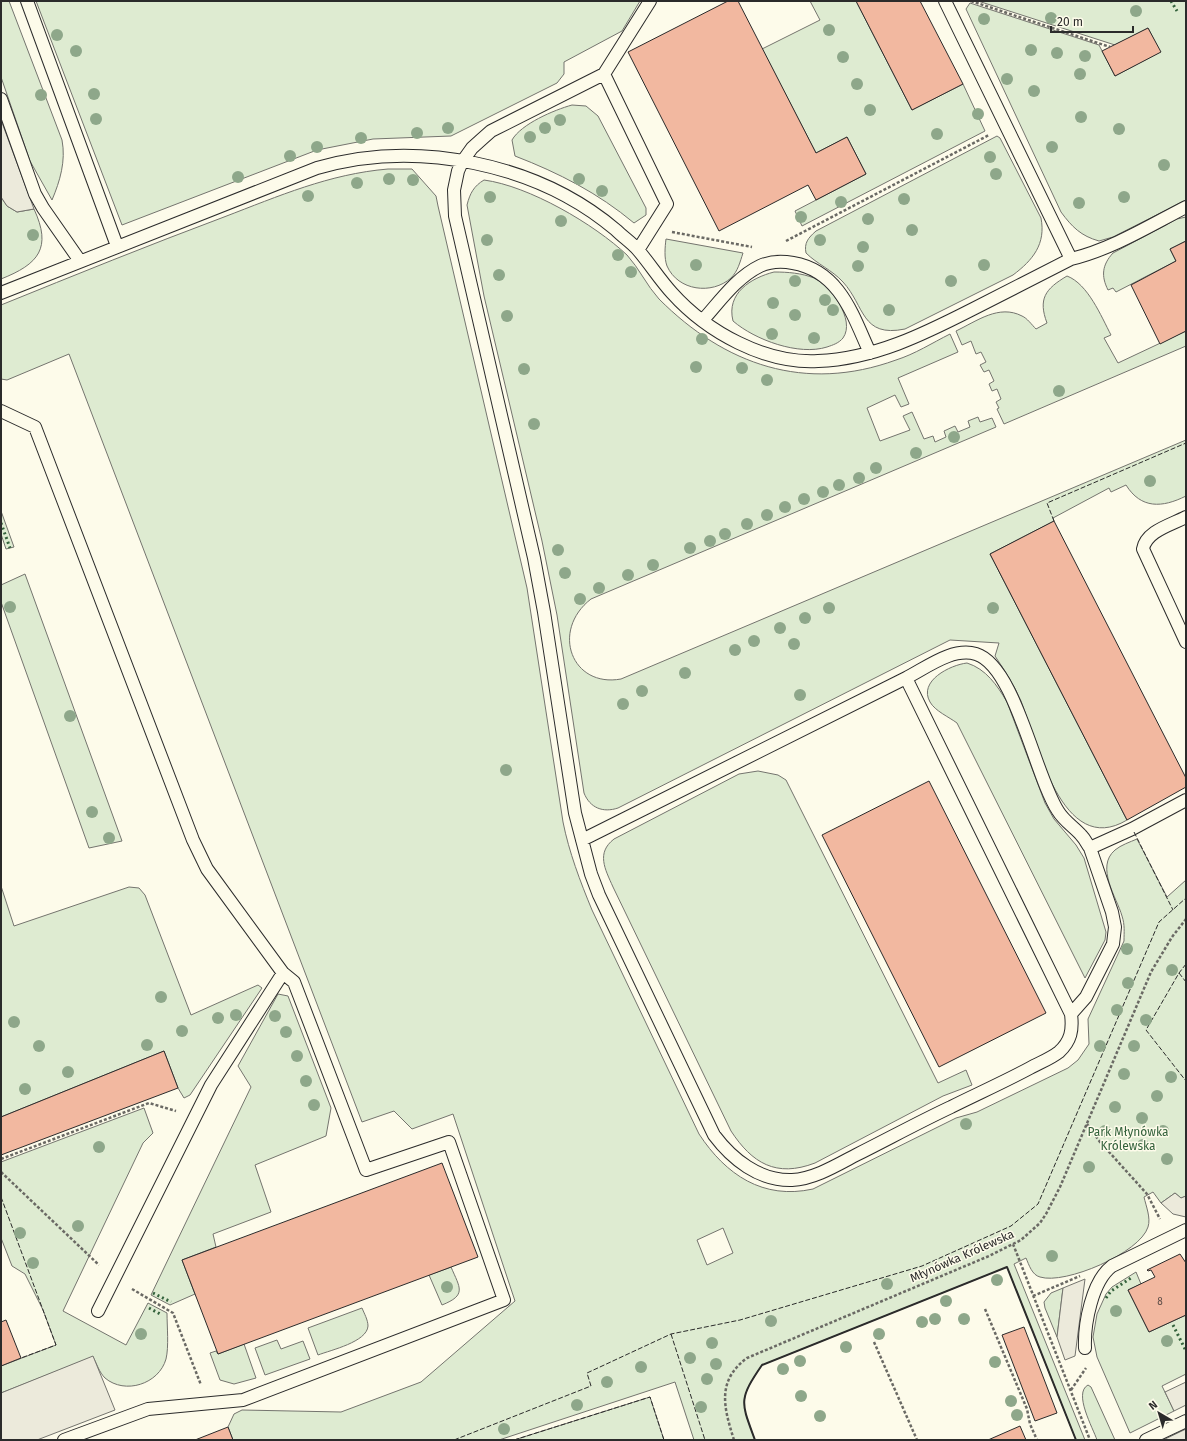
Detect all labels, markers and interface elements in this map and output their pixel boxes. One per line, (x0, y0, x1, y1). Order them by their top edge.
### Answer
scale bar (1051, 8, 1133, 34)
text: 20 m (1057, 15, 1083, 29)
park label: Park Młynówka Królewska (1088, 1125, 1168, 1153)
street label: Młynówka Królewska (908, 1227, 1016, 1285)
house number: 8 (1157, 1296, 1163, 1308)
north arrow (1139, 1393, 1179, 1433)
text: N (1146, 1398, 1160, 1413)

